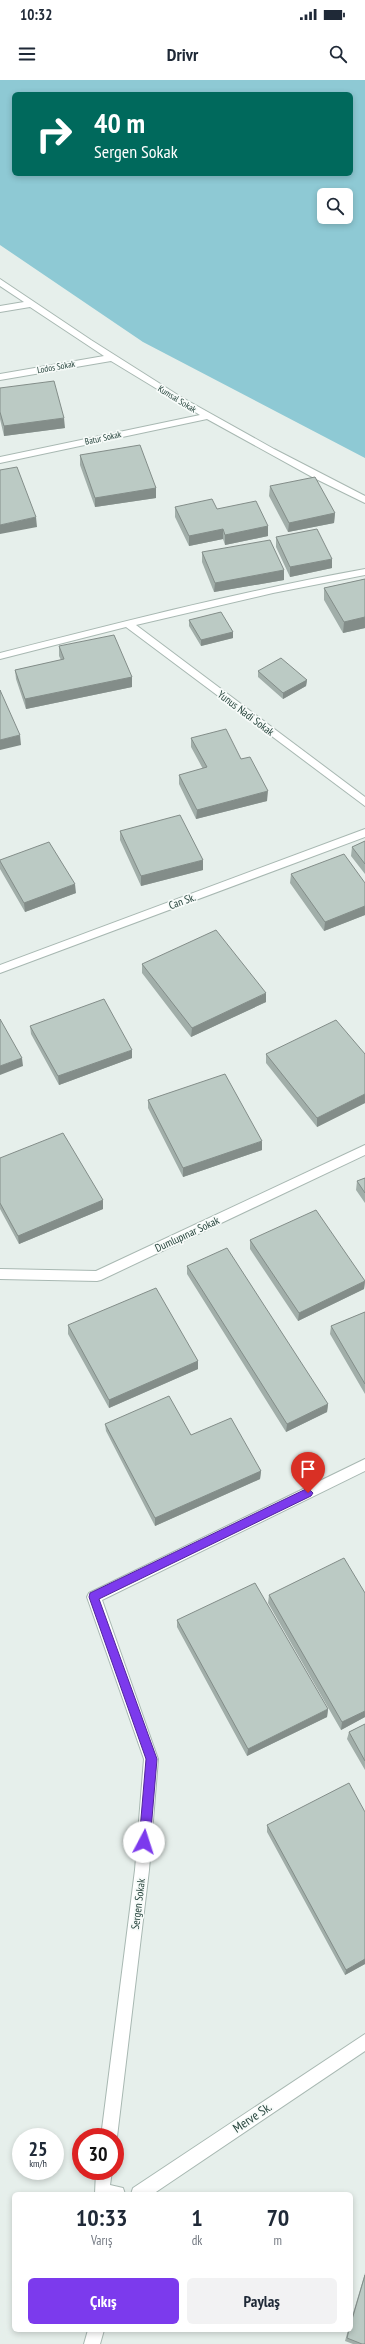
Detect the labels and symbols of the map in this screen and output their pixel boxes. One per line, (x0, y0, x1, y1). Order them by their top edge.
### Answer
street label: Lodos Sokak (36, 358, 76, 375)
street label: Kumsal Sokak (156, 383, 199, 415)
street label: Batur Sokak (84, 428, 123, 447)
street label: Yunus Nadi Sokak (215, 687, 278, 739)
street label: Can Sk. (167, 890, 197, 912)
street label: Dumlupınar Sokak (153, 1213, 222, 1255)
pin (291, 1452, 325, 1493)
position arrow (123, 1821, 165, 1863)
street label: Sergen Sokak (128, 1877, 148, 1930)
street label: Merve Sk. (230, 2098, 275, 2137)
speed limit sign: 30 (72, 2128, 124, 2180)

